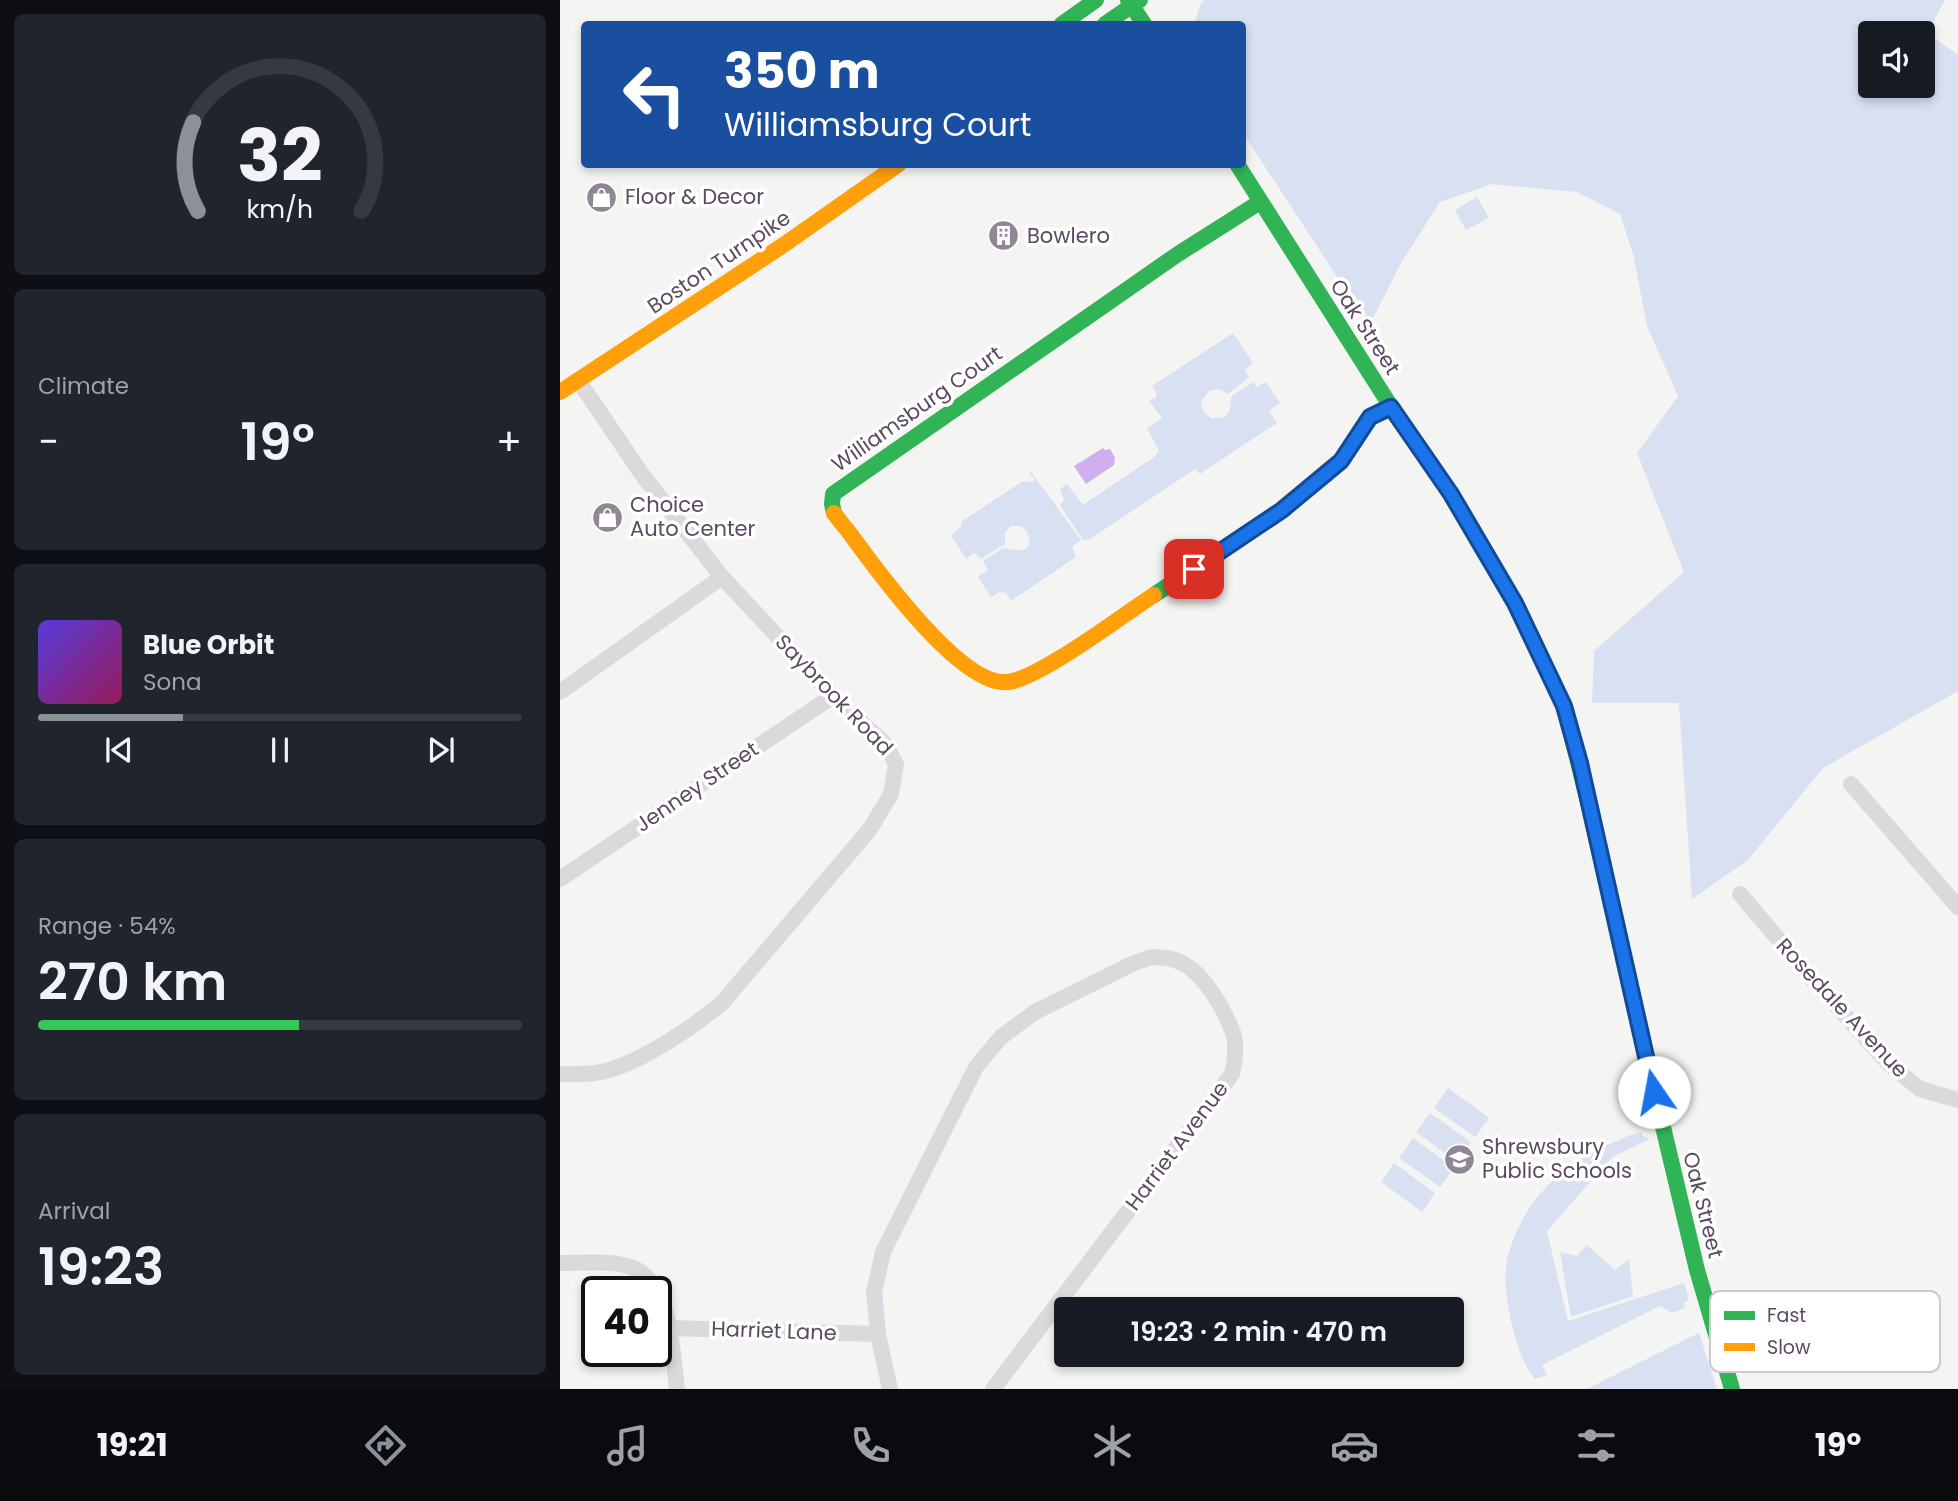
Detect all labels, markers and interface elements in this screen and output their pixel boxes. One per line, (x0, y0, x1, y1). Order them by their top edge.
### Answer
map controls (1858, 21, 1935, 98)
button: sound (1858, 21, 1935, 98)
text: 350 m (724, 37, 880, 105)
icon: left (609, 49, 700, 140)
text: Williamsburg Court (724, 102, 1032, 147)
text: 32 (237, 105, 323, 206)
shop icon: Floor & Decor (585, 180, 619, 214)
place label: Floor & Decor (625, 182, 764, 211)
text: km/h (247, 191, 313, 226)
street label: Boston Turnpike (642, 203, 796, 320)
building icon: Bowlero (987, 219, 1021, 253)
place label: Bowlero (1027, 221, 1110, 250)
street label: Oak Street (1324, 273, 1407, 380)
street label: Williamsburg Court (826, 339, 1008, 478)
text: Climate (38, 370, 129, 402)
text: 19° (240, 405, 315, 478)
text: − (38, 415, 59, 468)
text: + (496, 415, 522, 468)
place label: Choice Auto Center (630, 490, 756, 543)
shop icon: Choice Auto Center (590, 500, 624, 534)
pin (1164, 539, 1224, 599)
icon: arrive (1175, 550, 1213, 588)
text: Blue Orbit (143, 627, 274, 663)
street label: Saybrook Road (769, 628, 900, 762)
text: Sona (143, 666, 202, 698)
icon: previous (100, 731, 138, 769)
icon: pause (261, 731, 299, 769)
icon: next (422, 731, 460, 769)
street label: Jenney Street (629, 735, 764, 839)
text: Range · 54% (38, 910, 176, 942)
street label: Rosedale Avenue (1770, 931, 1915, 1084)
text: 270 km (38, 945, 227, 1018)
position arrow (1617, 1055, 1691, 1129)
street label: Harriet Avenue (1118, 1075, 1235, 1216)
place label: Shrewsbury Public Schools (1482, 1132, 1632, 1185)
school or university icon: Shrewsbury Public Schools (1442, 1142, 1476, 1176)
street label: Oak Street (1676, 1149, 1731, 1261)
text: Arrival (38, 1195, 110, 1227)
text: 19:23 (38, 1230, 164, 1303)
speed limit sign: 40 (581, 1276, 672, 1367)
legend (1710, 1291, 1940, 1372)
text: Fast (1767, 1302, 1806, 1329)
street label: Harriet Lane (711, 1314, 837, 1347)
text: 19:23 · 2 min · 470 m (1131, 1314, 1387, 1350)
text: Slow (1767, 1334, 1811, 1361)
icon: directions (361, 1421, 410, 1470)
icon: music (603, 1421, 652, 1470)
icon: phone (846, 1421, 895, 1470)
icon: climate (1088, 1421, 1137, 1470)
icon: car (1330, 1421, 1379, 1470)
icon: filters (1572, 1421, 1621, 1470)
text: 19:21 (97, 1422, 168, 1467)
text: 19° (1815, 1422, 1861, 1467)

